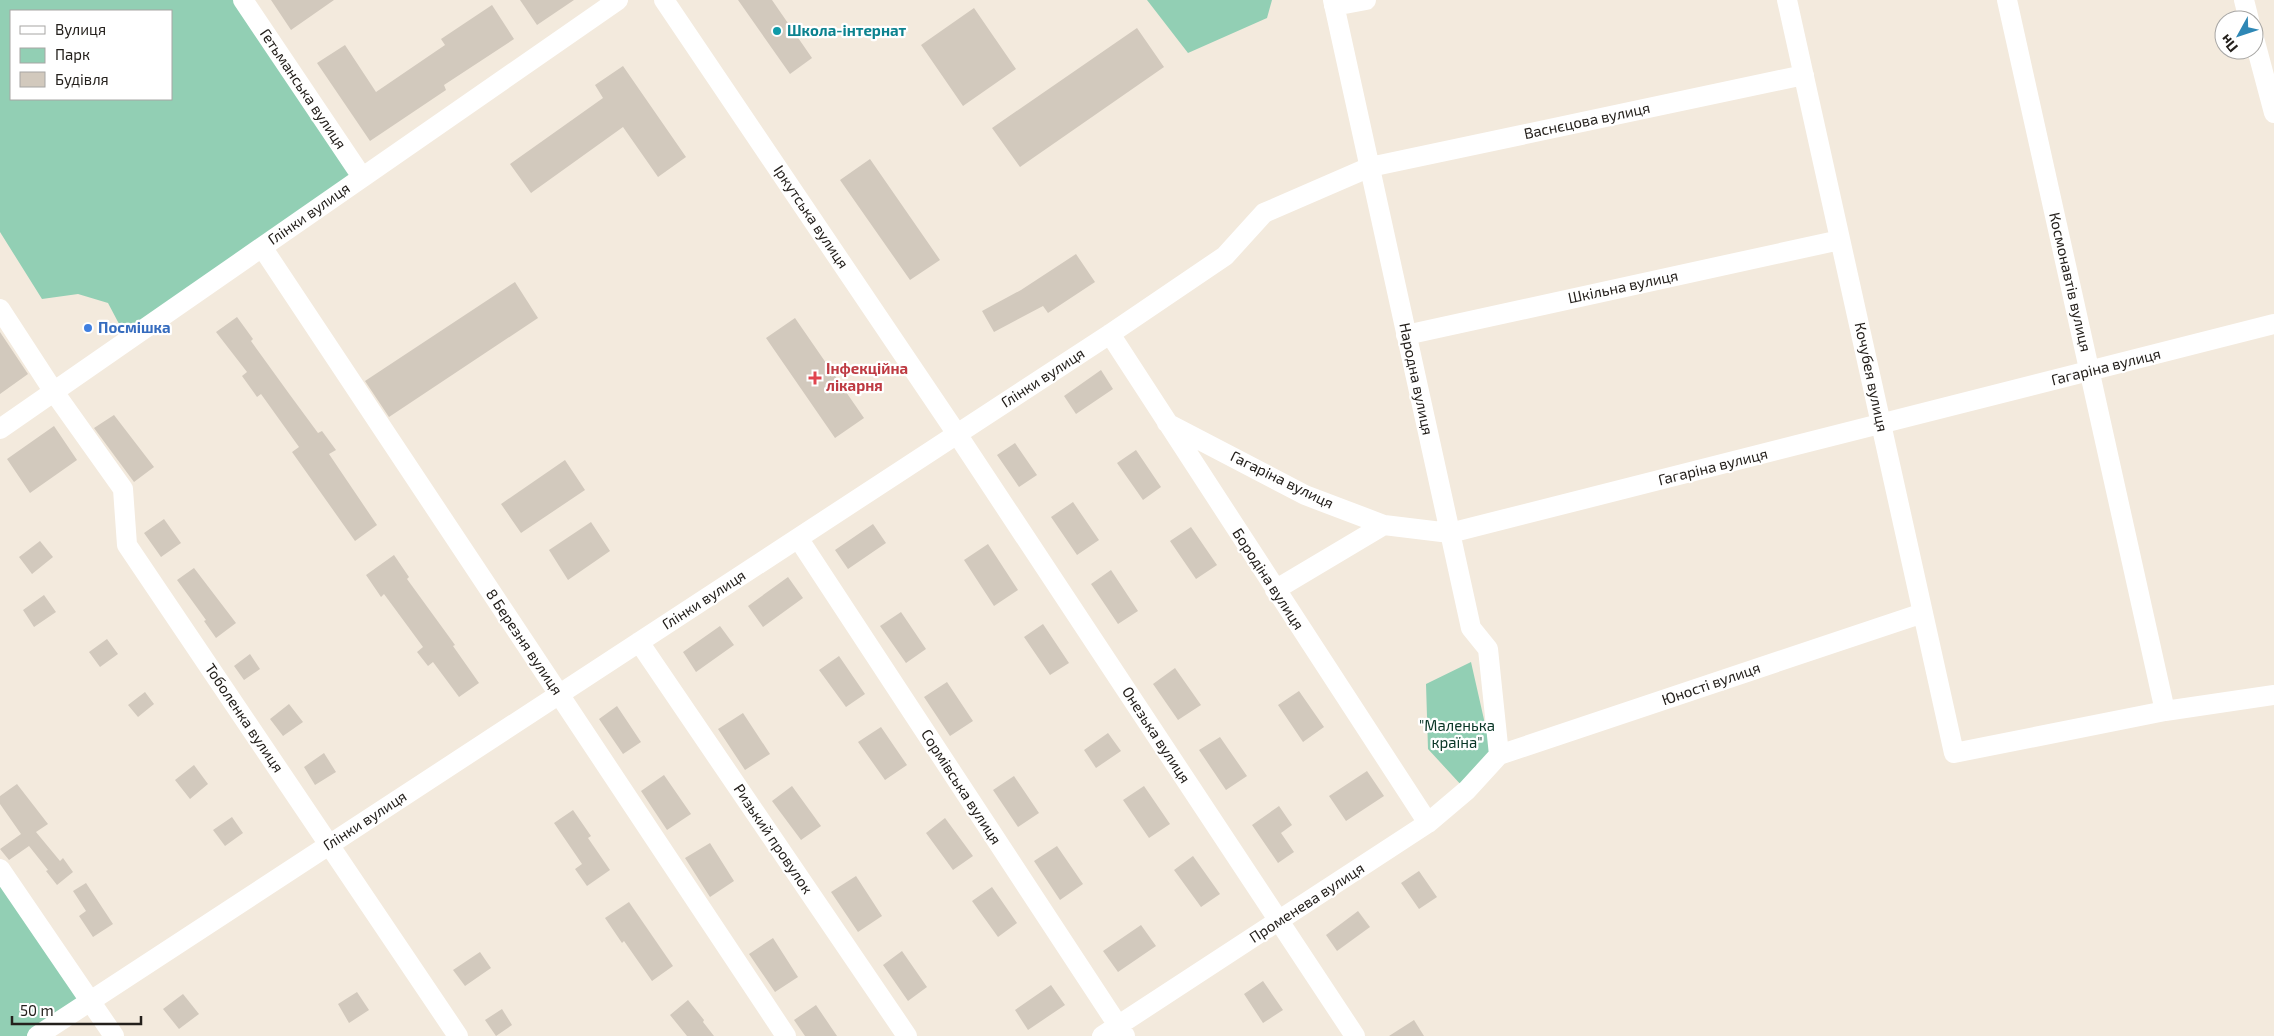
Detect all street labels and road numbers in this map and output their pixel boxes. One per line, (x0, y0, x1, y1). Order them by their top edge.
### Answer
street label: Гетьманська вулиця (256, 25, 351, 153)
street label: Васнєцова вулиця (1522, 98, 1652, 143)
street label: Іркутська вулиця (770, 161, 853, 272)
street label: Глінки вулиця (264, 178, 353, 249)
street label: Космонавтів вулиця (2045, 210, 2096, 353)
street label: Шкільна вулиця (1566, 266, 1680, 307)
street label: Кочубея вулиця (1851, 320, 1892, 433)
street label: Народна вулиця (1395, 321, 1438, 437)
street label: Глінки вулиця (997, 343, 1088, 412)
street label: Гагаріна вулиця (2049, 344, 2163, 389)
street label: Гагаріна вулиця (1656, 444, 1770, 489)
street label: Гагаріна вулиця (1228, 446, 1337, 513)
street label: Бородіна вулиця (1228, 524, 1308, 633)
street label: Глінки вулиця (658, 565, 749, 634)
street label: 8 Березня вулиця (482, 585, 567, 698)
street label: Юності вулиця (1659, 658, 1763, 709)
street label: Тоболенка вулиця (201, 660, 288, 776)
street label: Онезька вулиця (1118, 683, 1195, 787)
street label: Сормівська вулиця (917, 725, 1006, 848)
street label: Ризький провулок (730, 780, 817, 897)
street label: Глінки вулиця (319, 786, 410, 855)
street label: Променева вулиця (1246, 858, 1368, 947)

